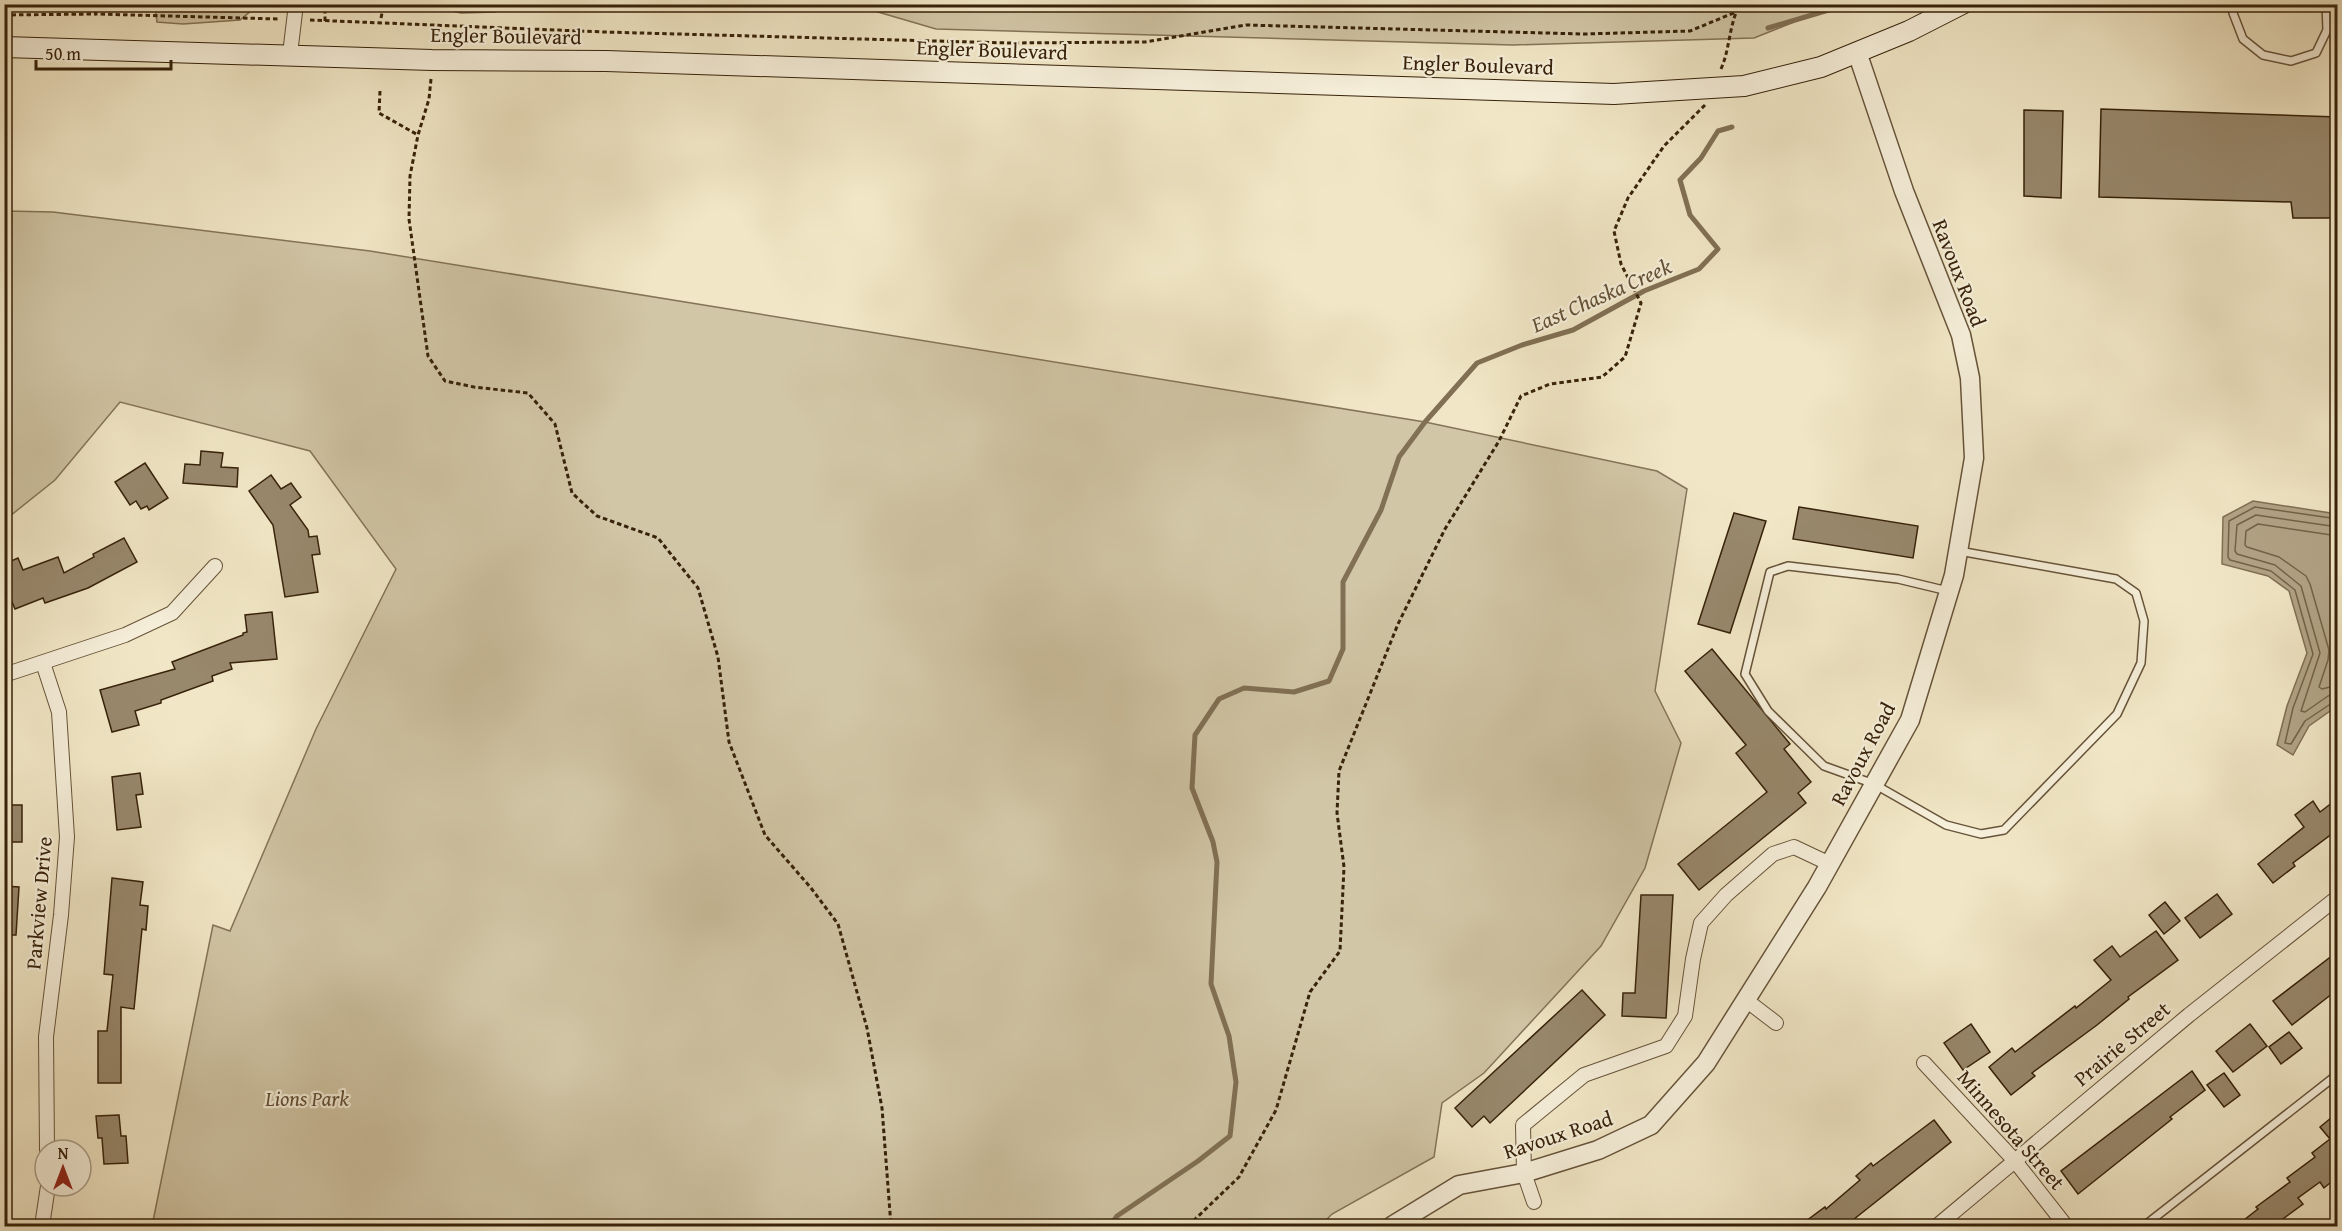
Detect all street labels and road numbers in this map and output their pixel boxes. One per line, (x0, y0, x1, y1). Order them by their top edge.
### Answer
street label: Engler Boulevard (430, 19, 583, 52)
street label: Engler Boulevard (916, 31, 1069, 68)
street label: Engler Boulevard (1402, 46, 1555, 83)
street label: Ravoux Road (1925, 214, 1994, 332)
street label: Ravoux Road (1822, 696, 1903, 811)
street label: Parkview Drive (17, 835, 60, 971)
street label: Prairie Street (2067, 994, 2177, 1093)
street label: Minnesota Street (1950, 1063, 2073, 1197)
street label: Ravoux Road (1499, 1102, 1617, 1167)

